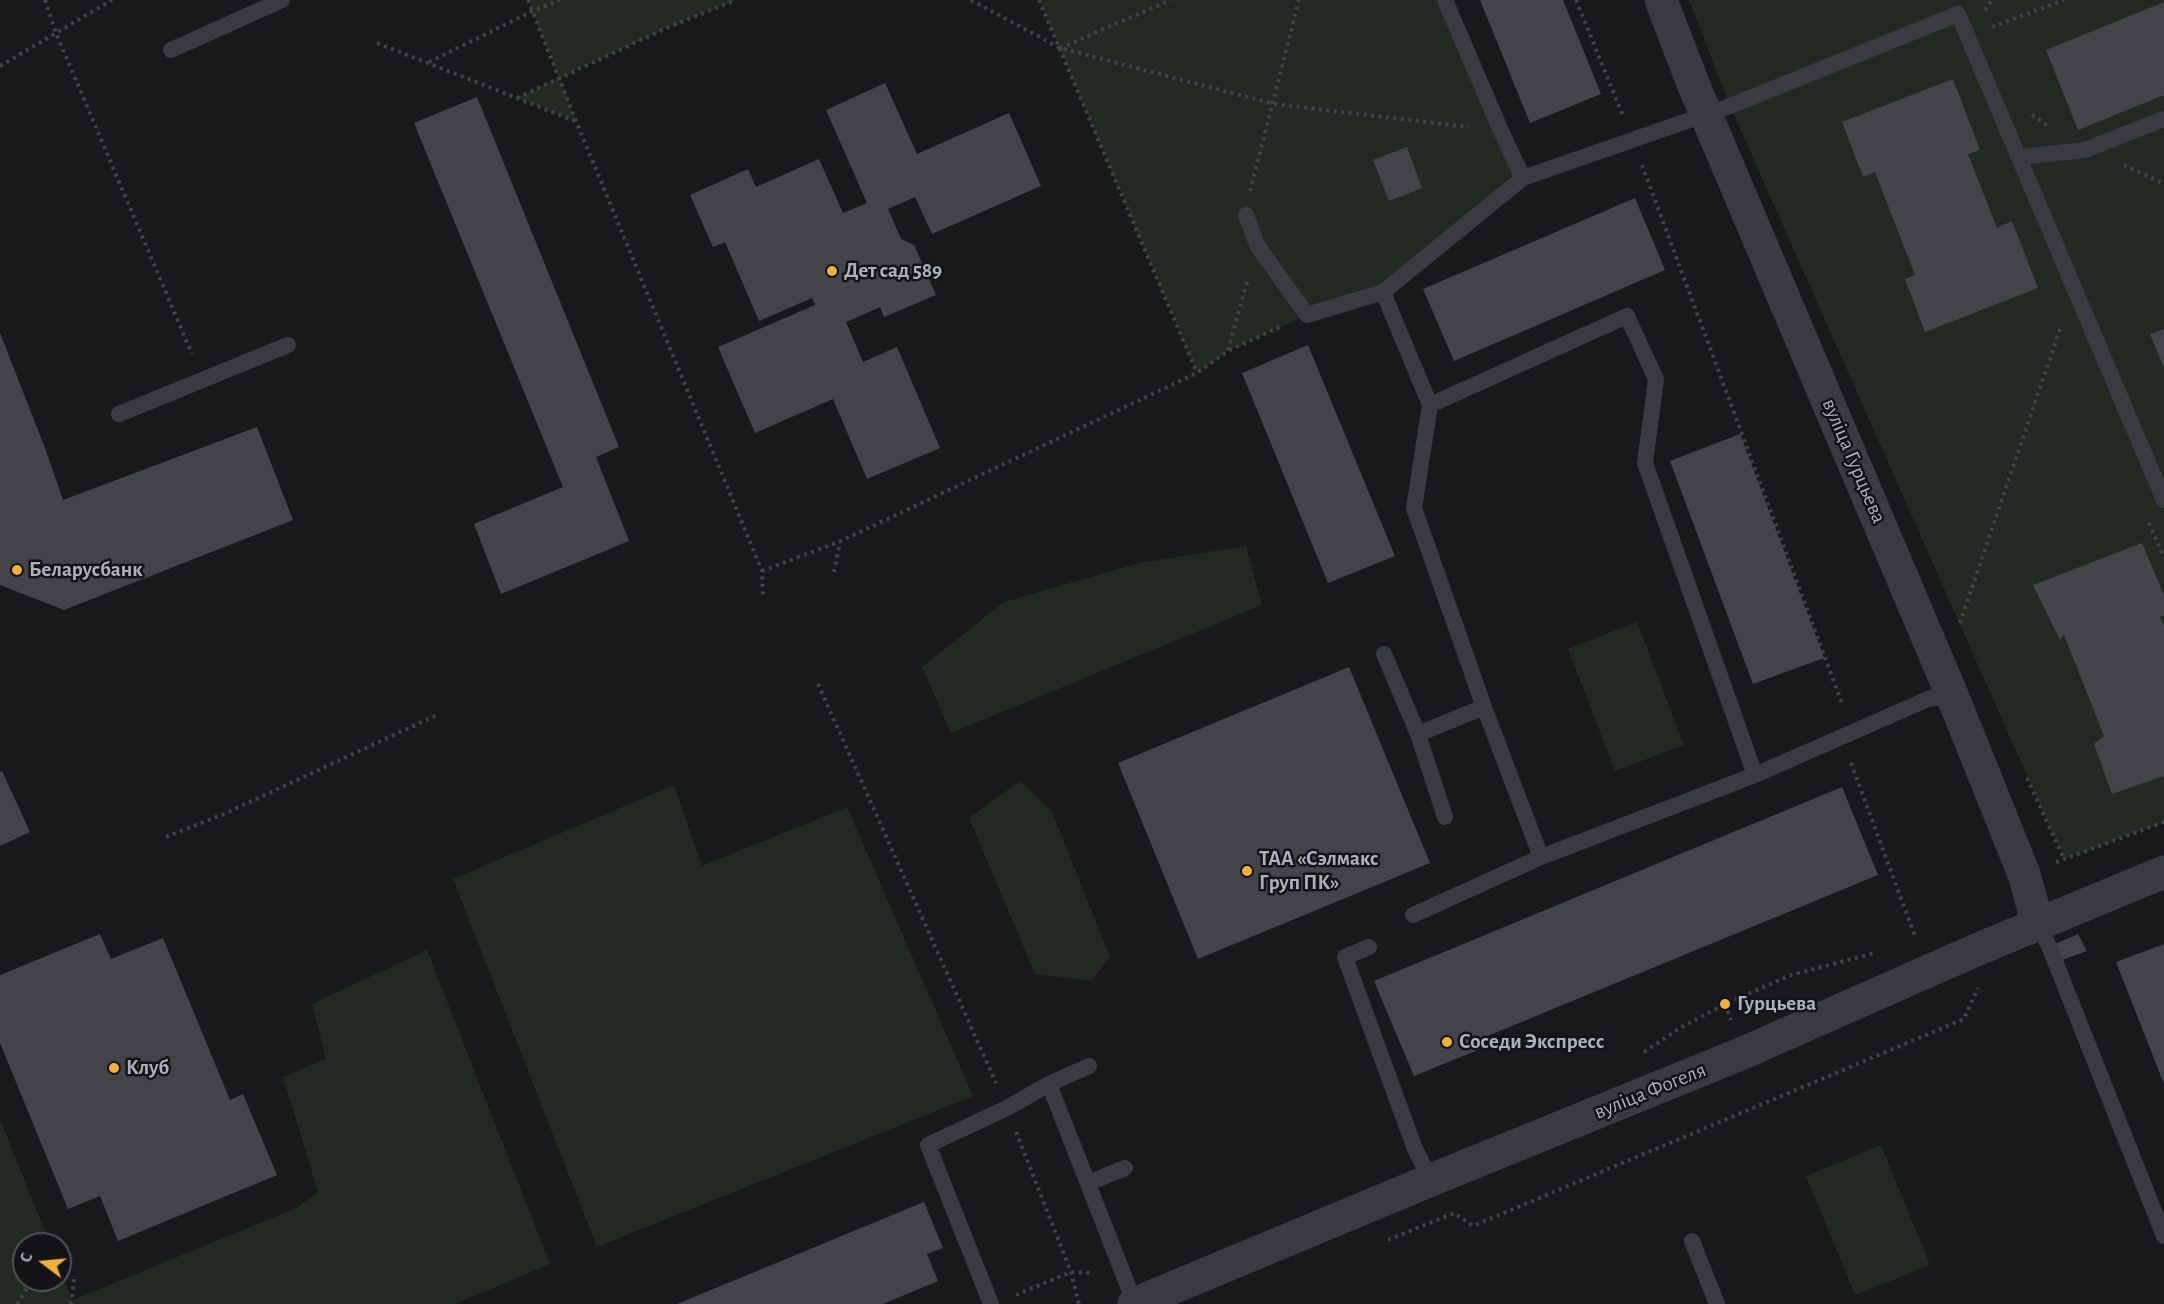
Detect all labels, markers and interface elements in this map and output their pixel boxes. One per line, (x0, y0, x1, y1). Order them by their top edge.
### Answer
place label: Дет сад 589 (844, 258, 942, 284)
marker: Дет сад 589 (825, 264, 839, 278)
street label: вуліца Гурцьева (1816, 395, 1892, 527)
place label: Беларусбанк (29, 557, 143, 583)
marker: Беларусбанк (10, 563, 24, 577)
place label: ТАА «Сэлмакс Груп ПК» (1259, 846, 1378, 896)
marker: ТАА «Сэлмакс Груп ПК» (1240, 864, 1254, 878)
place label: Гурцьева (1737, 991, 1816, 1017)
marker: Гурцьева (1718, 997, 1732, 1011)
place label: Соседи Экспресс (1459, 1029, 1604, 1055)
marker: Соседи Экспресс (1440, 1035, 1454, 1049)
place label: Клуб (126, 1055, 169, 1081)
street label: вуліца Фогеля (1590, 1057, 1710, 1125)
marker: Клуб (107, 1061, 121, 1075)
north arrow (12, 1232, 72, 1292)
text: С (18, 1251, 36, 1264)

